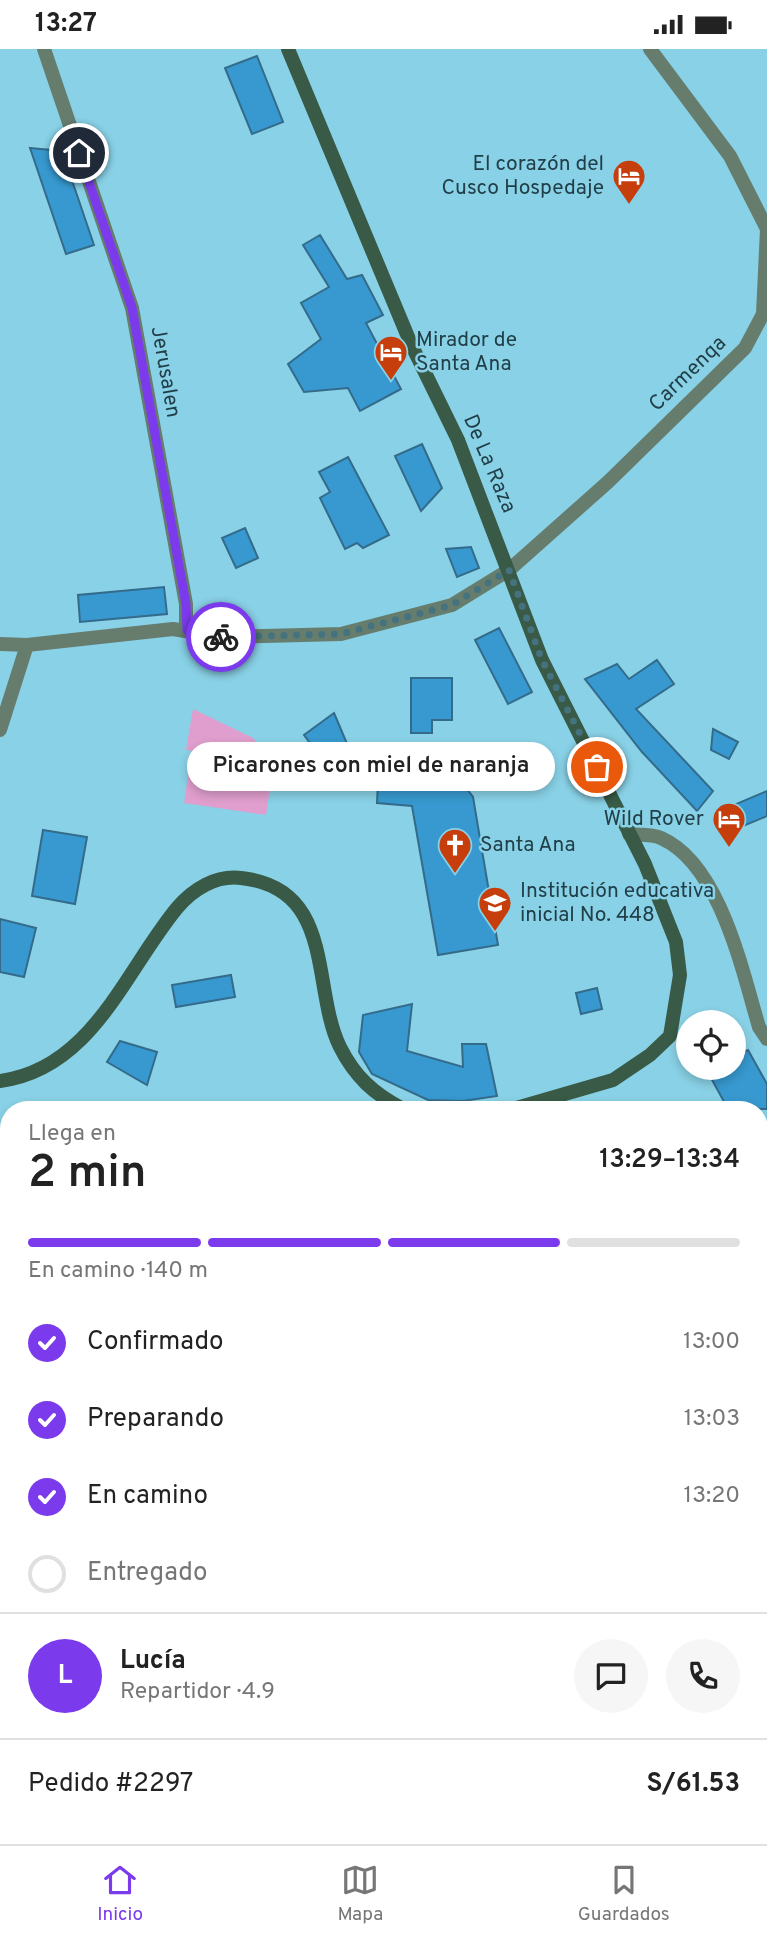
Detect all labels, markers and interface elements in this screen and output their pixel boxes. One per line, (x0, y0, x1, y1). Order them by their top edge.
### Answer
text: 13:27 (35, 8, 97, 41)
pin (49, 123, 109, 183)
icon: home (60, 134, 98, 172)
place label: El corazón del Cusco Hospedaje (442, 151, 604, 202)
hotel icon: El corazón del Cusco Hospedaje (610, 157, 648, 206)
street label: Jerusalen (144, 324, 186, 420)
place label: Mirador de Santa Ana (416, 327, 517, 378)
street label: Carmenqa (643, 330, 733, 418)
hotel icon: Mirador de Santa Ana (372, 333, 410, 382)
street label: De La Raza (456, 411, 522, 517)
courier (186, 602, 256, 672)
icon: bike (202, 618, 240, 656)
pin (567, 737, 627, 797)
callout: Picarones con miel de naranja (188, 743, 555, 791)
icon: bag (578, 748, 616, 786)
text: Picarones con miel de naranja (213, 752, 529, 781)
hotel icon: Wild Rover (710, 800, 748, 849)
place label: Wild Rover (603, 806, 704, 833)
church icon: Santa Ana (436, 826, 474, 875)
place label: Santa Ana (480, 832, 576, 859)
place label: Institución educativa inicial No. 448 (520, 878, 714, 929)
school or university icon: Institución educativa inicial No. 448 (476, 884, 514, 933)
map controls (676, 1010, 746, 1080)
button: locate (676, 1010, 746, 1080)
text: Llega en (28, 1120, 116, 1149)
text: 13:29–13:34 (599, 1144, 740, 1177)
text: 2 min (28, 1145, 147, 1204)
text: En camino · 140 m (28, 1257, 208, 1286)
icon: check (28, 1324, 66, 1362)
text: Confirmado (87, 1326, 224, 1359)
text: 13:00 (683, 1328, 740, 1357)
icon: check (28, 1401, 66, 1439)
text: Preparando (87, 1403, 224, 1436)
text: 13:03 (684, 1405, 740, 1434)
icon: check (28, 1478, 66, 1516)
text: En camino (87, 1480, 208, 1513)
text: 13:20 (684, 1482, 740, 1511)
text: Entregado (87, 1557, 207, 1590)
button: chat (574, 1639, 648, 1713)
button: phone (666, 1639, 740, 1713)
text: Lucía (120, 1645, 186, 1678)
text: L (58, 1660, 72, 1693)
text: Repartidor · 4.9 (120, 1678, 275, 1707)
text: Pedido #2297 (28, 1768, 193, 1801)
text: S/61.53 (647, 1768, 740, 1801)
tab: Inicio (97, 1861, 143, 1927)
tab: Mapa (337, 1861, 383, 1927)
tab: Guardados (578, 1861, 670, 1927)

